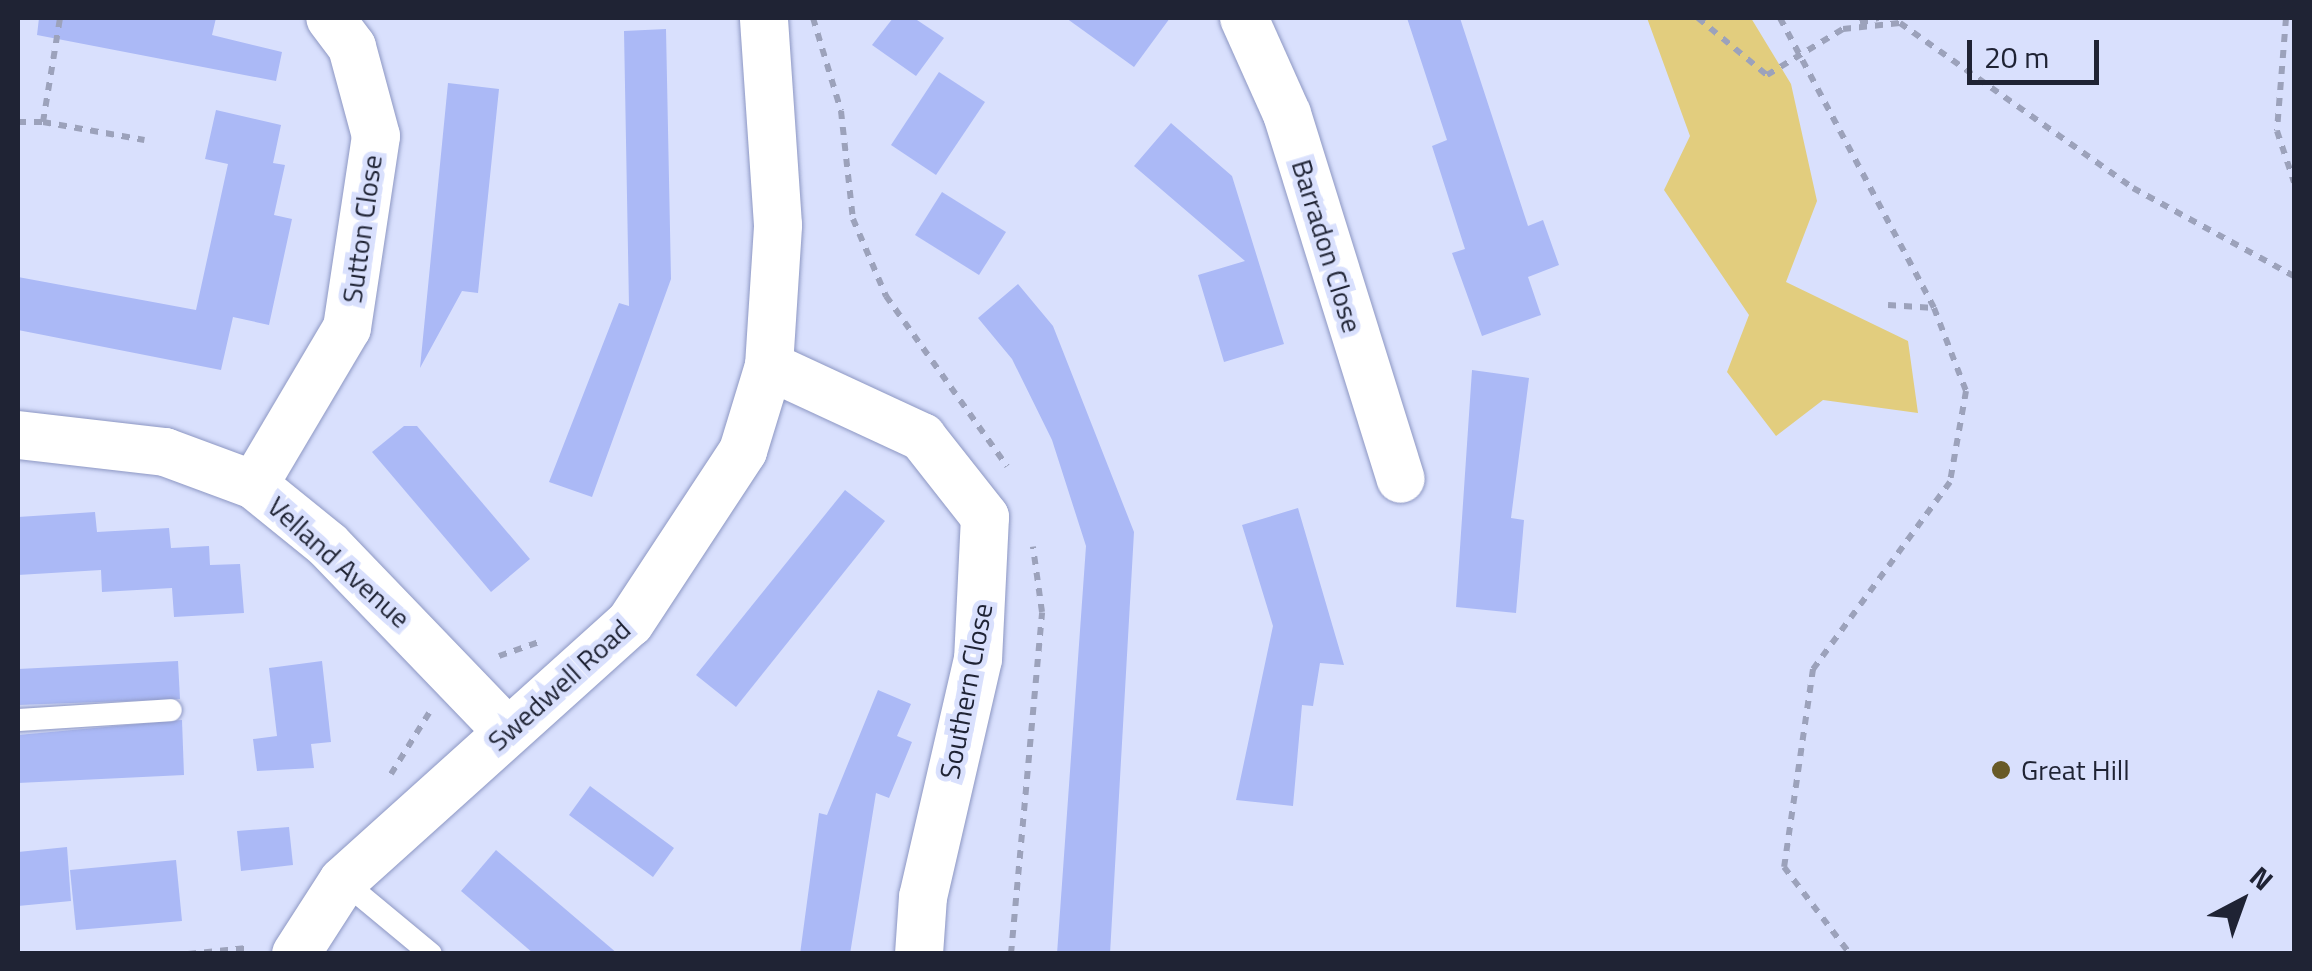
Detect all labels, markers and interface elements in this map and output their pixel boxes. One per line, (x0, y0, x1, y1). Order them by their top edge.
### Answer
scale bar (1972, 20, 2104, 82)
text: 20 m (1984, 34, 2049, 80)
street label: Sutton Close (335, 153, 389, 305)
street label: Barradon Close (1285, 155, 1369, 337)
street label: Velland Avenue (261, 489, 417, 635)
street label: Southern Close (932, 600, 1000, 782)
street label: Swedwell Road (481, 612, 637, 758)
place label: Great Hill (2021, 753, 2130, 787)
marker: Great Hill (1990, 759, 2012, 781)
north arrow (2192, 851, 2292, 951)
text: N (2241, 855, 2283, 901)

